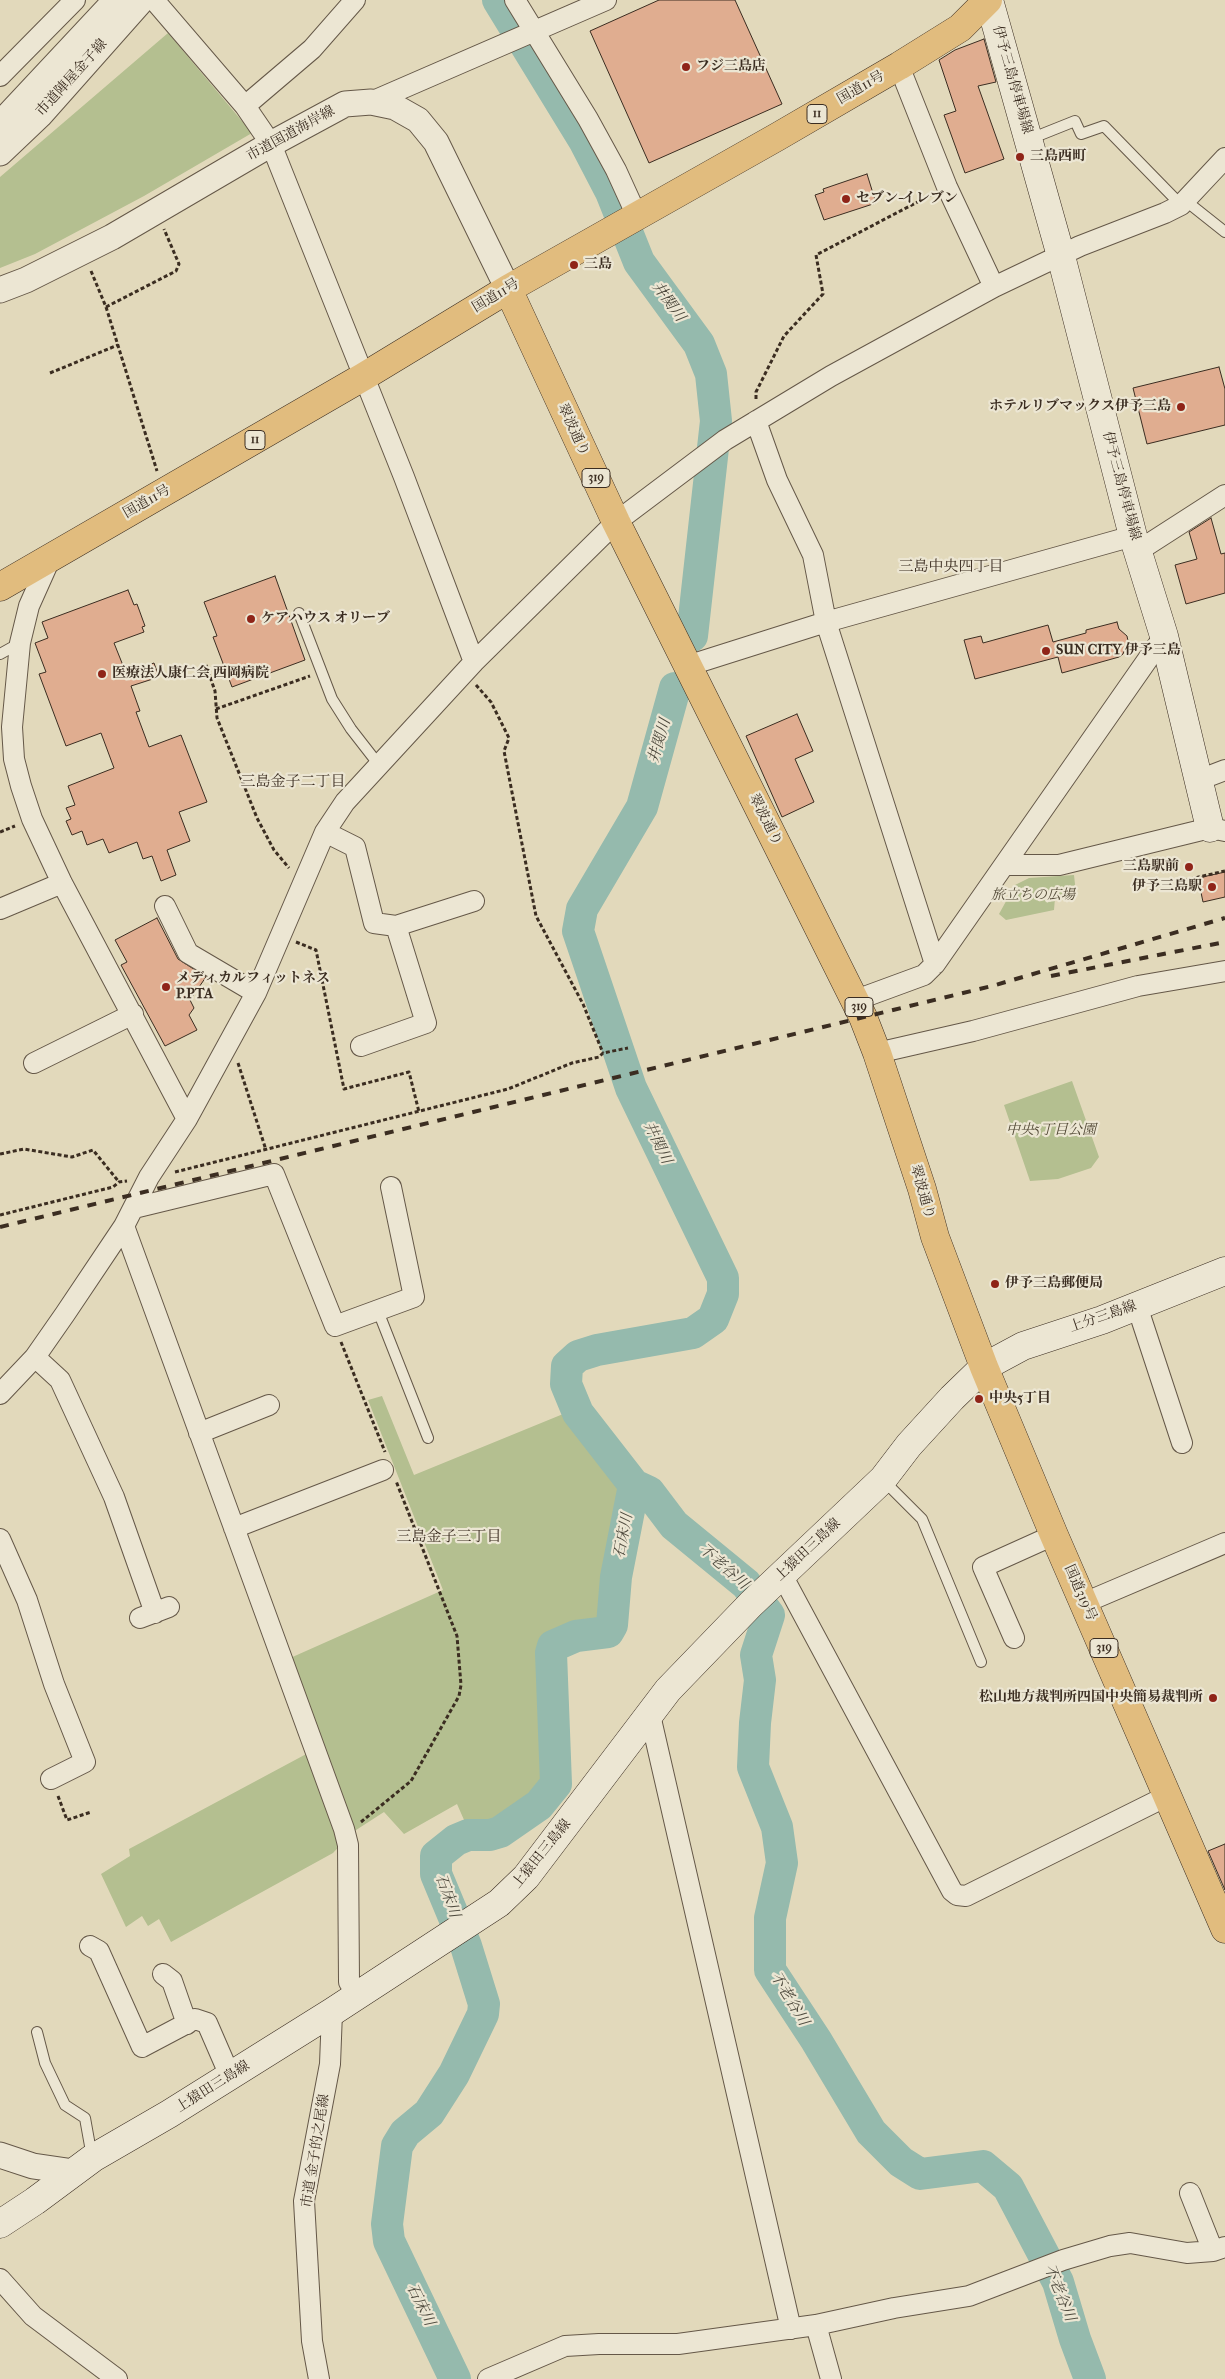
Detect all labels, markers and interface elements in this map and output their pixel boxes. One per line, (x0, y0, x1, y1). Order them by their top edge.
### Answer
street label: 伊予三島停車場線 (988, 24, 1036, 136)
street label: 市道陣屋金子線 (33, 36, 111, 120)
place label: フジ三島店 (696, 59, 766, 75)
marker: フジ三島店 (680, 61, 692, 73)
street label: 国道11号 (834, 68, 888, 108)
street label: 市道国道海岸線 (244, 103, 338, 165)
road number: 11 (807, 105, 827, 124)
place label: 三島西町 (1030, 149, 1086, 165)
marker: 三島西町 (1014, 151, 1026, 163)
place label: セブン-イレブン (856, 191, 958, 207)
marker: セブン-イレブン (840, 193, 852, 205)
place label: 三島 (584, 257, 612, 273)
marker: 三島 (568, 259, 580, 271)
street label: 国道11号 (469, 275, 523, 317)
water label: 井関川 (647, 279, 689, 325)
place label: ホテルリブマックス伊予三島 (989, 399, 1171, 415)
street label: 翠波通り (554, 401, 592, 459)
marker: ホテルリブマックス伊予三島 (1175, 401, 1187, 413)
road number: 11 (245, 430, 265, 450)
street label: 伊予三島停車場線 (1098, 430, 1144, 542)
road number: 319 (582, 468, 610, 488)
street label: 国道11号 (120, 482, 174, 522)
district label: 三島中央四丁目 (899, 558, 1003, 576)
place label: ケアハウス オリーブ (261, 611, 390, 627)
marker: ケアハウス オリーブ (245, 613, 257, 625)
place label: SUN CITY 伊予三島 (1056, 643, 1181, 659)
marker: SUN CITY 伊予三島 (1040, 645, 1052, 657)
place label: 医療法人康仁会 西岡病院 (112, 666, 269, 682)
marker: 医療法人康仁会 西岡病院 (96, 668, 108, 680)
water label: 井関川 (645, 717, 675, 765)
district label: 三島金子二丁目 (241, 773, 345, 791)
street label: 翠波通り (745, 791, 785, 849)
place label: 三島駅前 (1123, 859, 1179, 875)
marker: 三島駅前 (1183, 861, 1195, 873)
place label: 伊予三島駅 (1132, 879, 1202, 895)
marker: 伊予三島駅 (1206, 881, 1218, 893)
park label: 旅立ちの広場 (991, 888, 1075, 904)
place label: メディカルフィットネス P.PTA (176, 971, 330, 1004)
marker: メディカルフィットネス P.PTA (160, 981, 172, 993)
road number: 319 (845, 998, 873, 1016)
water label: 井関川 (639, 1119, 675, 1167)
park label: 中央5丁目公園 (1006, 1123, 1096, 1139)
street label: 翠波通り (906, 1163, 938, 1221)
place label: 伊予三島郵便局 (1005, 1276, 1103, 1292)
marker: 伊予三島郵便局 (989, 1278, 1001, 1290)
street label: 上分三島線 (1067, 1298, 1139, 1336)
place label: 中央5丁目 (989, 1391, 1051, 1407)
marker: 中央5丁目 (973, 1393, 985, 1405)
water label: 石床川 (611, 1512, 637, 1560)
street label: 上猿田三島線 (772, 1515, 844, 1585)
district label: 三島金子三丁目 (397, 1528, 501, 1546)
water label: 不老谷川 (694, 1541, 752, 1593)
street label: 国道319号 (1060, 1562, 1100, 1624)
road number: 319 (1090, 1639, 1118, 1658)
place label: 松山地方裁判所四国中央簡易裁判所 (979, 1690, 1203, 1706)
marker: 松山地方裁判所四国中央簡易裁判所 (1207, 1692, 1219, 1704)
street label: 上猿田三島線 (509, 1816, 575, 1892)
water label: 石床川 (431, 1872, 463, 1920)
water label: 不老谷川 (766, 1969, 812, 2029)
street label: 上猿田三島線 (173, 2058, 253, 2116)
street label: 市道 金子的之尾線 (299, 2093, 333, 2209)
water label: 不老谷川 (1039, 2262, 1079, 2324)
water label: 石床川 (402, 2281, 438, 2329)

